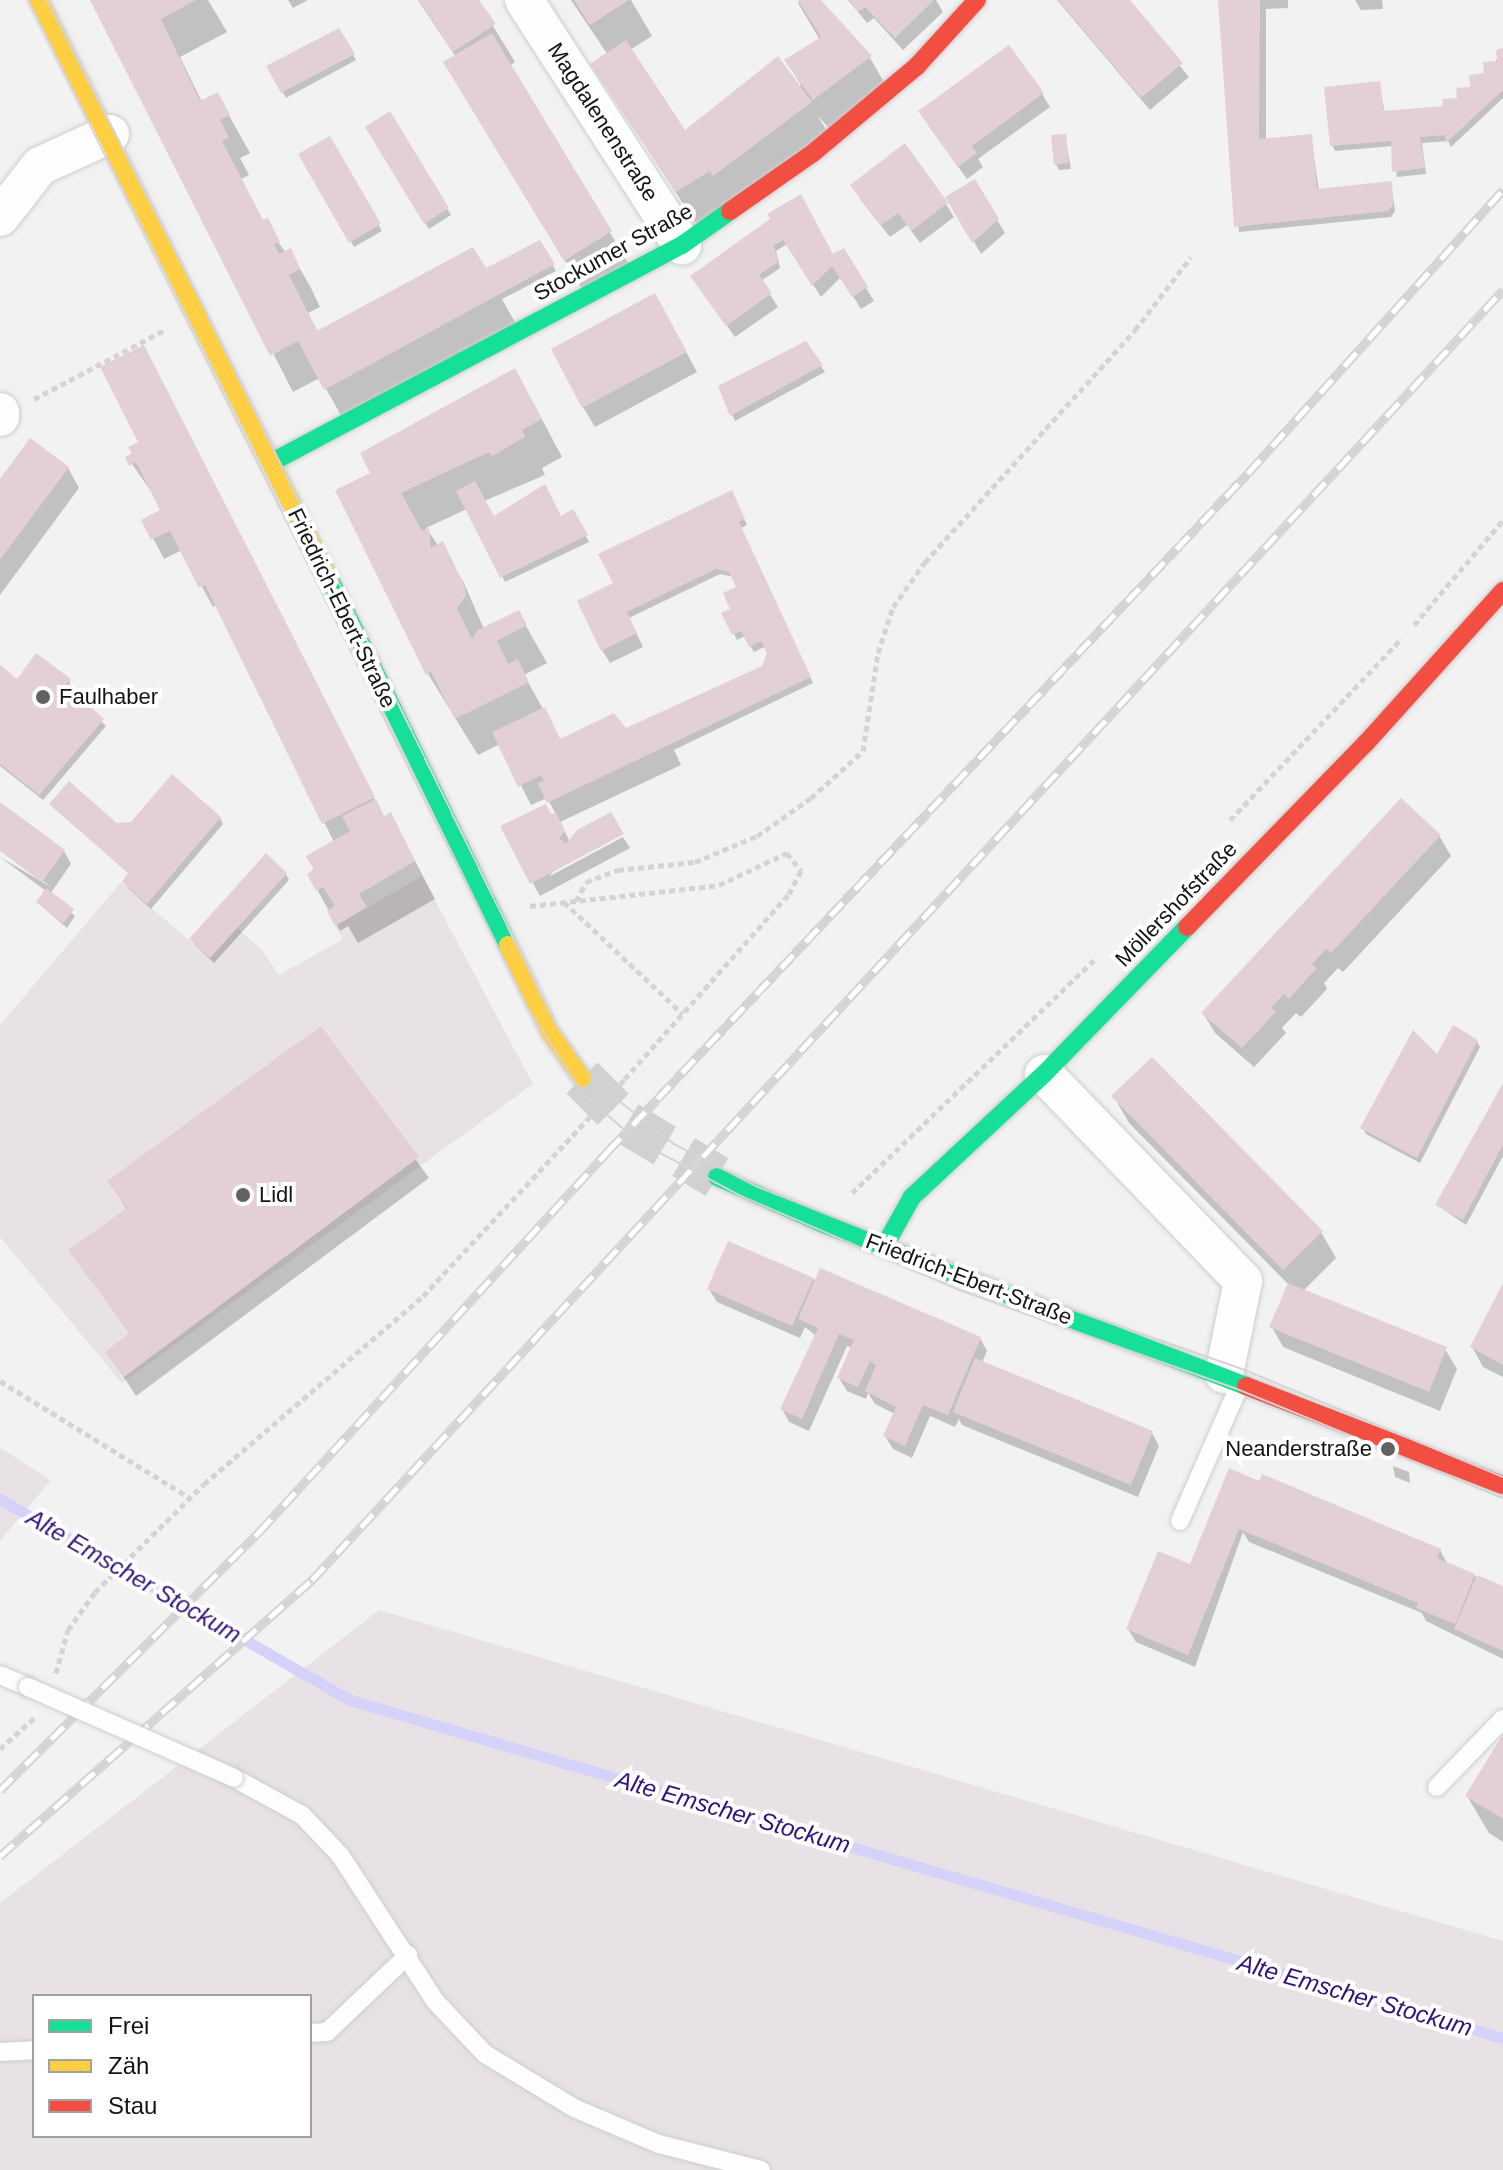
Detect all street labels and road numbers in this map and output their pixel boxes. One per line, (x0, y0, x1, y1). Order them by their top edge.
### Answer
street label: Magdalenenstraße (542, 38, 664, 206)
street label: Stockumer Straße (529, 197, 697, 307)
street label: Friedrich-Ebert-Straße (282, 504, 402, 712)
street label: Möllershofstraße (1110, 836, 1242, 972)
street label: Friedrich-Ebert-Straße (862, 1227, 1076, 1331)

